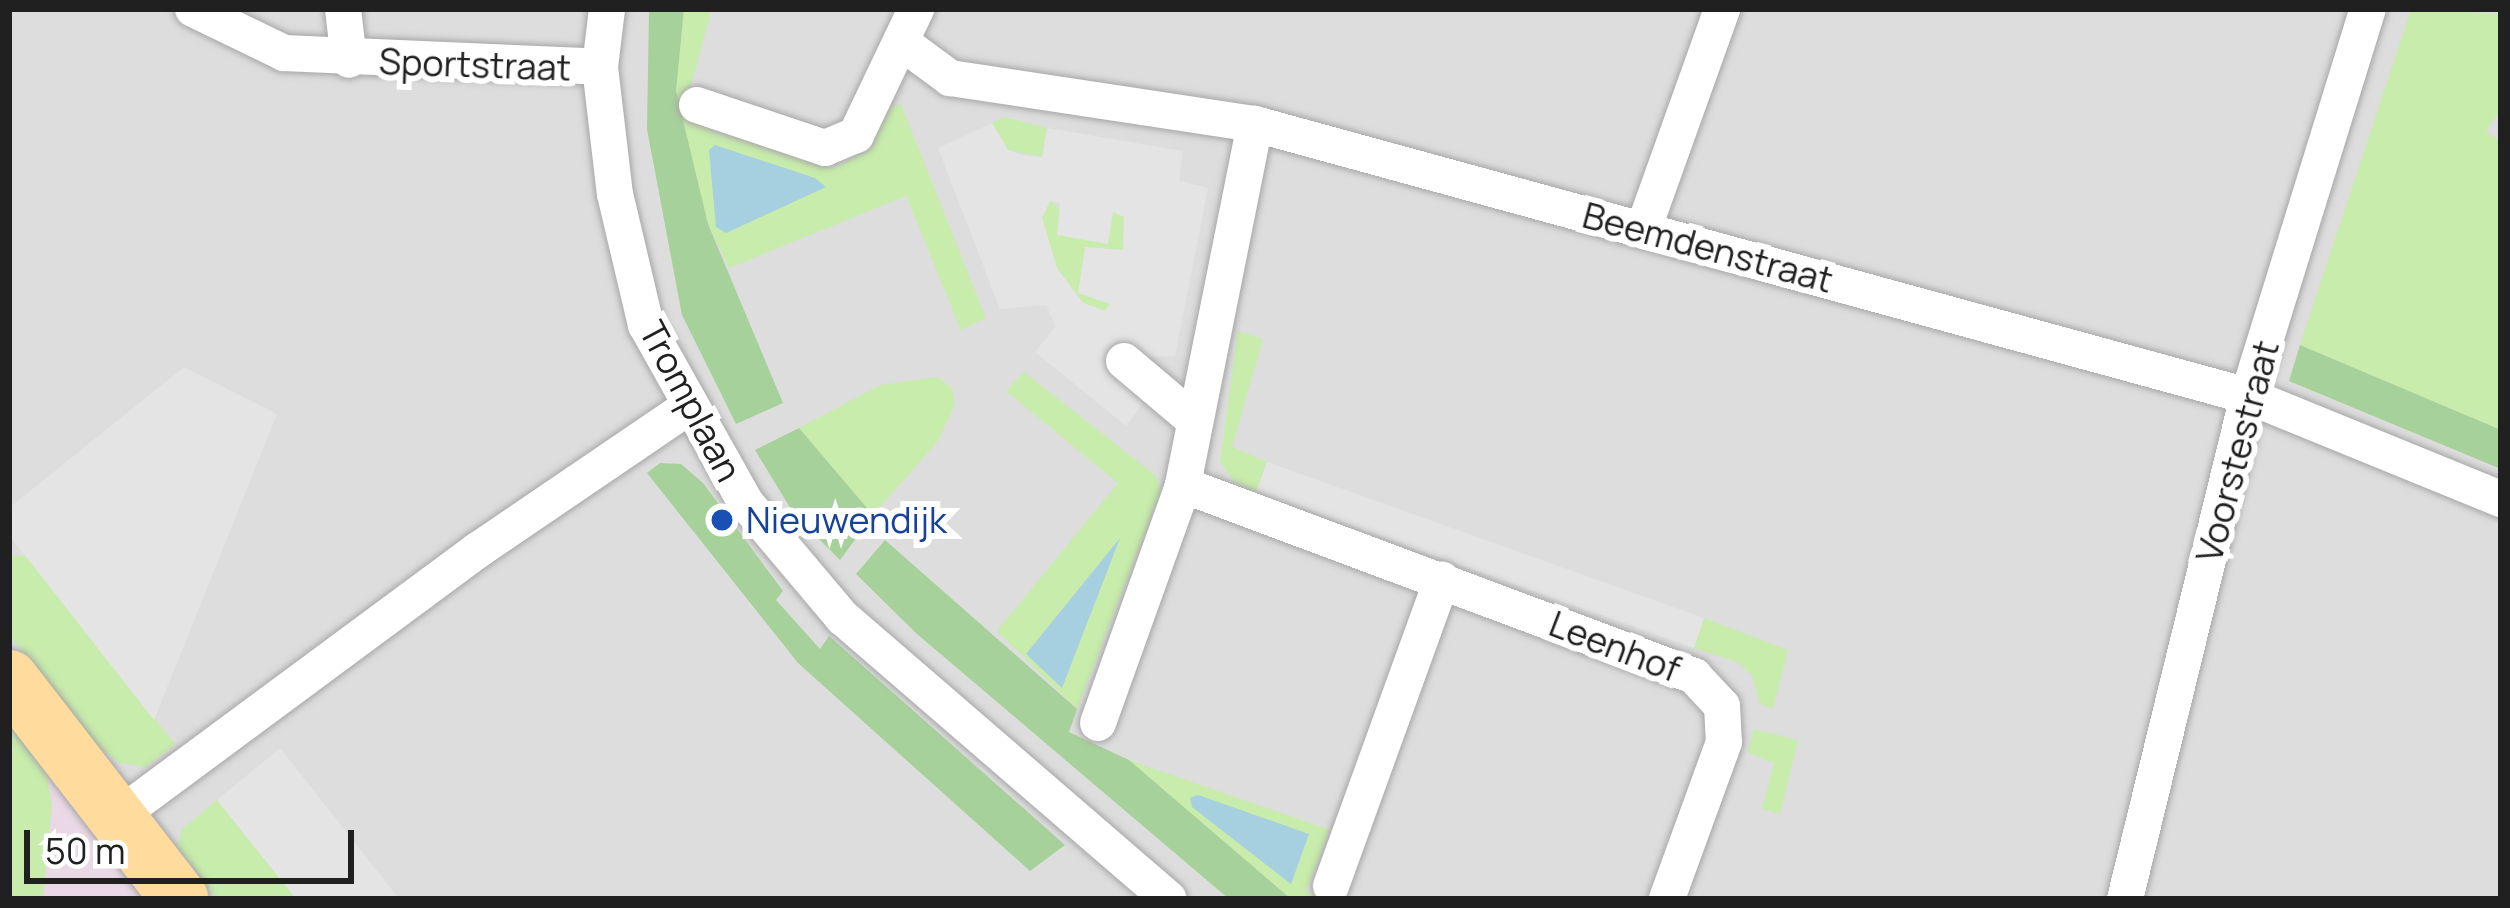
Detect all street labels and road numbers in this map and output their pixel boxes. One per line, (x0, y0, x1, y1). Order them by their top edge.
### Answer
street label: Sportstraat (378, 39, 572, 89)
street label: Beemdenstraat (1578, 193, 1838, 301)
street label: Tromplaan (631, 314, 751, 488)
street label: Voorstestraat (2187, 335, 2287, 567)
street label: Leenhof (1543, 601, 1687, 691)

